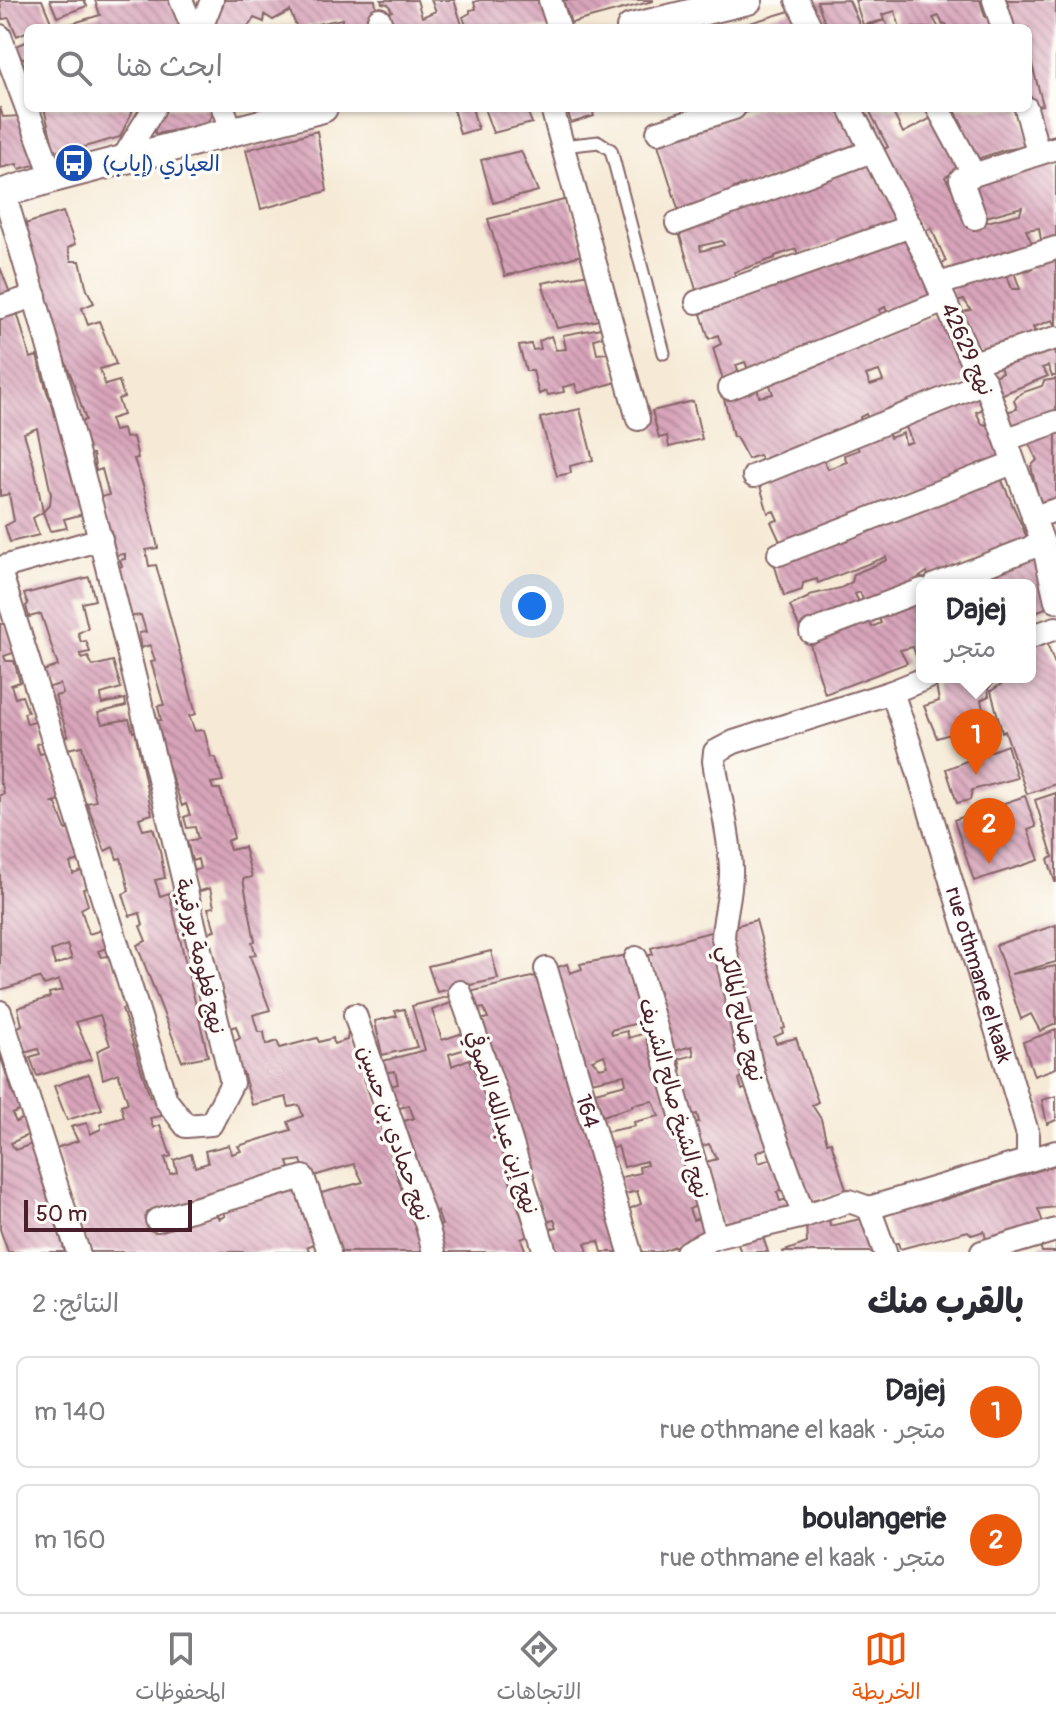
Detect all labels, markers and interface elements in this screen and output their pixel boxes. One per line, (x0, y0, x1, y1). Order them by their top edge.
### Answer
search box (24, 24, 1032, 112)
icon: search (52, 46, 96, 90)
text: ابحث هنا (116, 48, 223, 85)
bus stop icon: العياري (إياب) (53, 142, 95, 184)
place label: العياري (إياب) (102, 150, 220, 180)
street label: نهج 42629 (933, 299, 1000, 401)
popup (916, 579, 1036, 683)
your location (512, 586, 552, 626)
text: Dajej (945, 591, 1007, 628)
text: متجر (945, 633, 996, 665)
pin: 1 (950, 709, 1002, 775)
pin: 2 (963, 798, 1015, 864)
street label: نهج فطومة بورقيبة (168, 876, 232, 1037)
street label: rue othmane el kaak (939, 884, 1018, 1067)
street label: نهج صالح المالكي (707, 942, 770, 1086)
street label: نهج الشيخ صالح الشريف (631, 995, 716, 1202)
street label: نهج إبن عبدالله الصوفي (457, 1027, 545, 1218)
street label: نهج حمادي بن حسين (349, 1042, 437, 1225)
street label: 164 (569, 1091, 606, 1132)
scale bar (24, 1196, 192, 1232)
text: 50 m (36, 1200, 87, 1228)
text: بالقرب منك (868, 1281, 1024, 1324)
text: النتائج: 2 (32, 1288, 119, 1320)
text: Dajej (885, 1372, 946, 1409)
text: 140 m (34, 1396, 106, 1428)
text: 1 (991, 1396, 1001, 1428)
text: متجر · rue othmane el kaak (660, 1414, 946, 1446)
text: boulangerie (802, 1500, 946, 1537)
text: 160 m (34, 1524, 106, 1556)
text: 2 (989, 1524, 1003, 1556)
text: متجر · rue othmane el kaak (660, 1542, 946, 1574)
tab: المحفوظات (135, 1627, 226, 1711)
tab: الاتجاهات (497, 1627, 581, 1711)
tab: الخريطة (852, 1627, 921, 1711)

